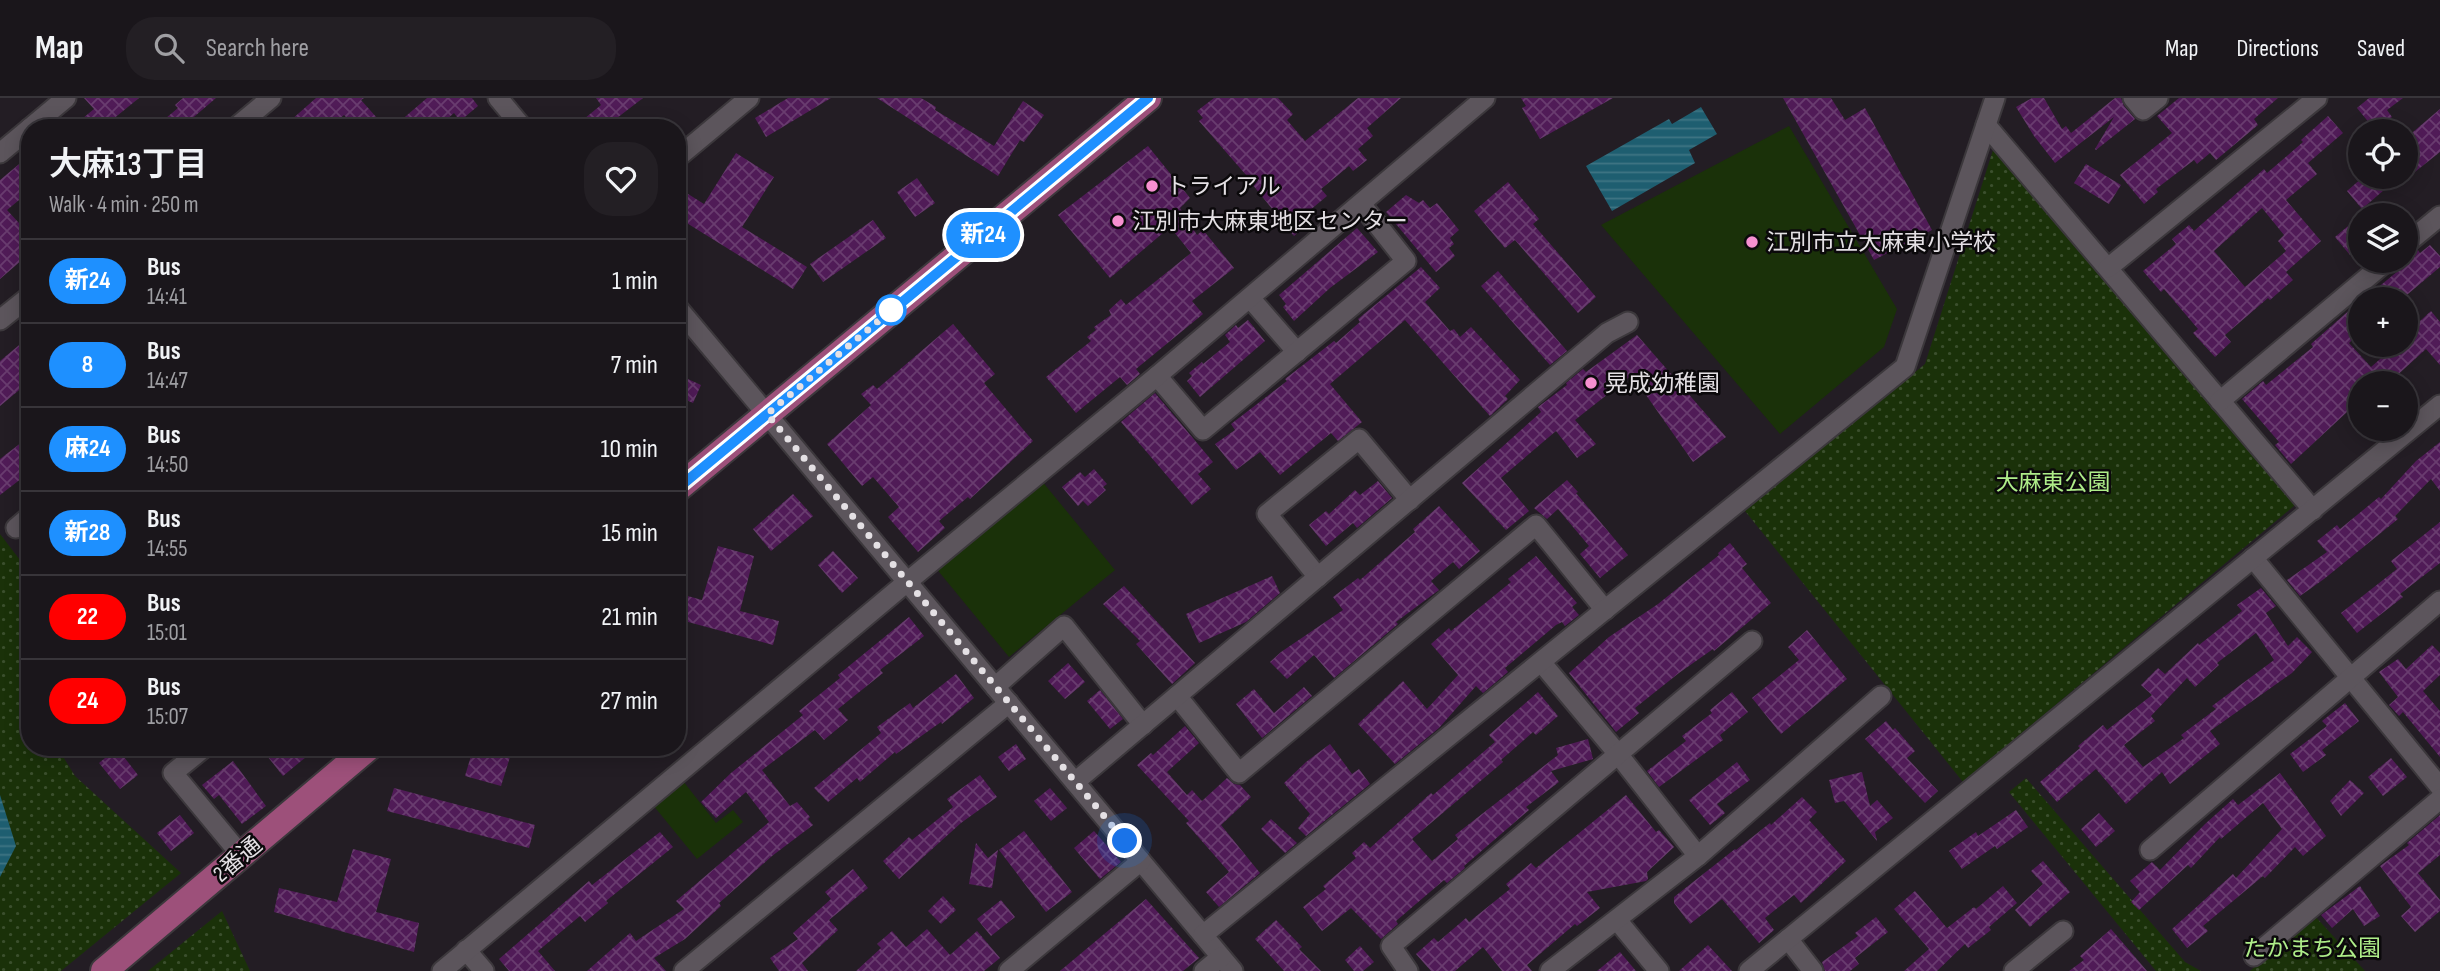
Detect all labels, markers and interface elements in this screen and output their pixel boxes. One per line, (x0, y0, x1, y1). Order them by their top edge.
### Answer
search box (126, 17, 616, 80)
text: Map (35, 28, 84, 68)
icon: search (150, 29, 188, 67)
text: Search here (206, 33, 309, 64)
text: Map (2165, 34, 2198, 63)
text: Directions (2236, 34, 2319, 63)
text: Saved (2357, 34, 2405, 63)
map controls (2348, 119, 2418, 441)
button: locate (2348, 119, 2418, 189)
button: heart (584, 142, 658, 216)
text: 大麻13丁目 (49, 145, 208, 185)
place label: トライアル (1166, 173, 1281, 201)
marker: トライアル (1144, 178, 1160, 194)
text: Walk · 4 min · 250 m (49, 191, 199, 219)
button: layers (2348, 203, 2418, 273)
place label: 江別市大麻東地区センター (1132, 208, 1408, 236)
line badge: 新24 (943, 212, 1023, 258)
marker: 江別市大麻東地区センター (1110, 213, 1126, 229)
text: 新24 (960, 220, 1006, 249)
place label: 江別市立大麻東小学校 (1766, 229, 1996, 257)
marker: 江別市立大麻東小学校 (1744, 234, 1760, 250)
text: Bus (147, 252, 181, 283)
text: 新24 (65, 266, 110, 295)
text: 1 min (612, 266, 658, 297)
text: 14:41 (147, 283, 187, 311)
button: + (2348, 287, 2418, 357)
unlabelled marker (876, 295, 906, 325)
text: Bus (147, 336, 181, 367)
text: 8 (82, 350, 93, 379)
text: 7 min (611, 350, 658, 381)
text: 14:47 (147, 367, 188, 395)
place label: 晃成幼稚園 (1605, 370, 1720, 398)
button: − (2348, 371, 2418, 441)
marker: 晃成幼稚園 (1583, 375, 1599, 391)
text: Bus (147, 420, 181, 451)
text: 麻24 (65, 434, 110, 463)
text: 10 min (601, 434, 658, 465)
text: 14:50 (147, 451, 189, 479)
park label: 大麻東公園 (1996, 469, 2111, 497)
text: Bus (147, 504, 181, 535)
text: 新28 (65, 518, 110, 547)
text: 15 min (602, 518, 658, 549)
text: 14:55 (147, 535, 187, 563)
text: Bus (147, 588, 181, 619)
text: 22 (77, 602, 98, 631)
text: 21 min (601, 602, 658, 633)
text: 15:01 (147, 619, 187, 647)
text: Bus (147, 672, 181, 703)
text: 24 (77, 686, 98, 715)
text: 27 min (600, 686, 658, 717)
text: 15:07 (147, 703, 188, 731)
your location (1107, 823, 1142, 858)
street label: 2番通 (207, 831, 268, 888)
park label: たかまち公園 (2243, 935, 2381, 963)

